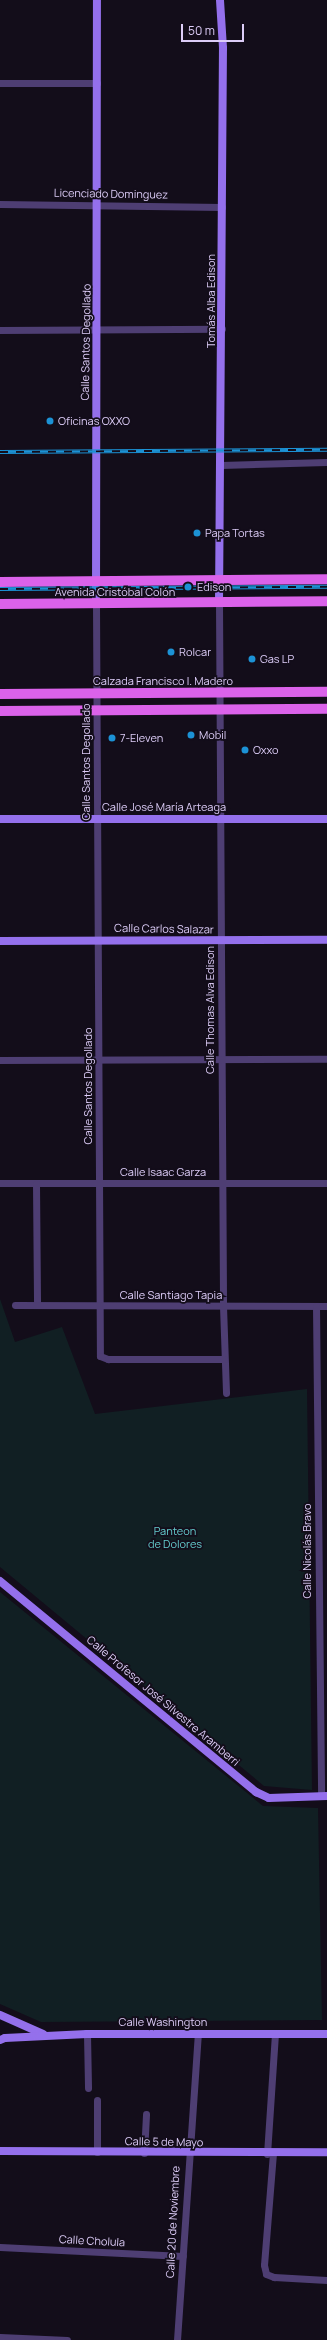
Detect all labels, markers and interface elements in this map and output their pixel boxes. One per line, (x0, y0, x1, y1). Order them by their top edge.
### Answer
scale bar (183, 16, 246, 42)
text: 50 m (188, 22, 215, 39)
street label: Licenciado Dominguez (54, 186, 168, 202)
street label: Tomás Alba Edison (204, 254, 218, 348)
street label: Calle Santos Degollado (78, 283, 94, 401)
place label: Oficinas OXXO (58, 414, 130, 428)
marker: Oficinas OXXO (45, 416, 55, 426)
place label: Papa Tortas (205, 526, 265, 540)
marker: Papa Tortas (192, 528, 202, 538)
place label: Edison (197, 580, 231, 594)
marker: Edison (182, 581, 194, 593)
street label: Avenida Cristóbal Colón (55, 585, 175, 599)
place label: Rolcar (179, 645, 211, 659)
marker: Rolcar (166, 647, 176, 657)
place label: Gas LP (260, 652, 294, 666)
marker: Gas LP (247, 654, 257, 664)
street label: Calzada Francisco I. Madero (93, 674, 233, 688)
street label: Calle Santos Degollado (79, 704, 93, 820)
place label: Mobil (199, 728, 226, 742)
marker: Mobil (186, 730, 196, 740)
place label: 7-Eleven (120, 731, 163, 745)
marker: 7-Eleven (107, 733, 117, 743)
place label: Oxxo (253, 743, 279, 757)
marker: Oxxo (240, 745, 250, 755)
street label: Calle José María Arteaga (102, 800, 226, 814)
street label: Calle Carlos Salazar (114, 922, 214, 936)
street label: Calle Thomas Alva Edison (203, 946, 217, 1074)
street label: Calle Santos Degollado (81, 1028, 95, 1144)
street label: Calle Isaac Garza (120, 1165, 206, 1179)
street label: Calle Santiago Tapia (120, 1288, 222, 1302)
street label: Calle Nicolás Bravo (300, 1503, 314, 1599)
park label: Panteon de Dolores (148, 1525, 202, 1551)
street label: Calle Profesor José Silvestre Aramberri (84, 1633, 242, 1769)
street label: Calle Washington (119, 2015, 207, 2029)
street label: Calle 5 de Mayo (125, 2135, 203, 2149)
street label: Calle 20 de Noviembre (163, 2166, 183, 2278)
street label: Calle Cholula (58, 2233, 126, 2249)

